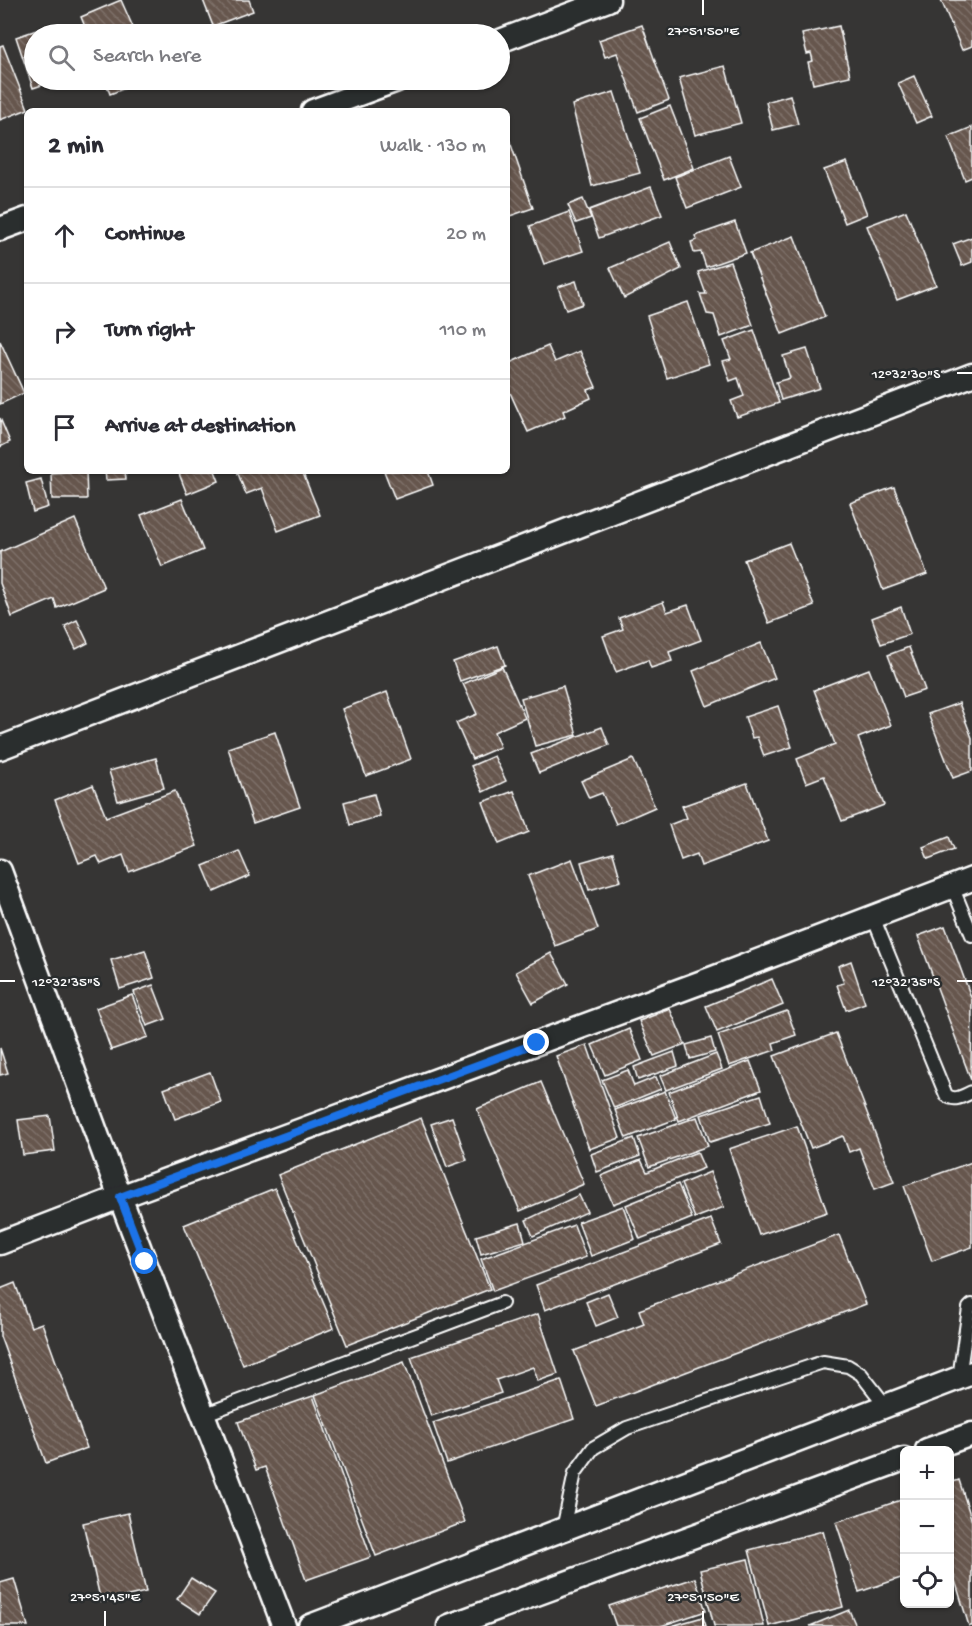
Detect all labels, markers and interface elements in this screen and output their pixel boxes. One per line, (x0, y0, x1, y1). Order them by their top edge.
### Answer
text: 27°51'50"E (667, 23, 739, 41)
search box (24, 24, 510, 90)
icon: search (45, 41, 78, 74)
text: Search here (93, 44, 201, 70)
text: 2 min (48, 132, 103, 163)
text: Walk · 130 m (380, 136, 486, 159)
icon: ahead (48, 219, 81, 252)
text: Continue (105, 222, 185, 248)
text: 20 m (446, 224, 486, 247)
icon: right (48, 315, 81, 348)
text: Turn right (105, 318, 193, 344)
text: 110 m (440, 320, 486, 343)
text: 12°32'30"S (871, 366, 940, 384)
icon: arrive (48, 411, 81, 444)
text: Arrive at destination (105, 414, 295, 440)
text: 12°32'35"S (31, 974, 100, 992)
text: 12°32'35"S (871, 974, 940, 992)
route end (523, 1029, 549, 1055)
route start (131, 1248, 157, 1274)
map controls (900, 1446, 954, 1608)
button: + (900, 1446, 954, 1500)
button: − (900, 1500, 954, 1554)
button: locate (900, 1554, 954, 1608)
text: 27°51'45"E (70, 1589, 141, 1607)
text: 27°51'50"E (667, 1589, 739, 1607)

